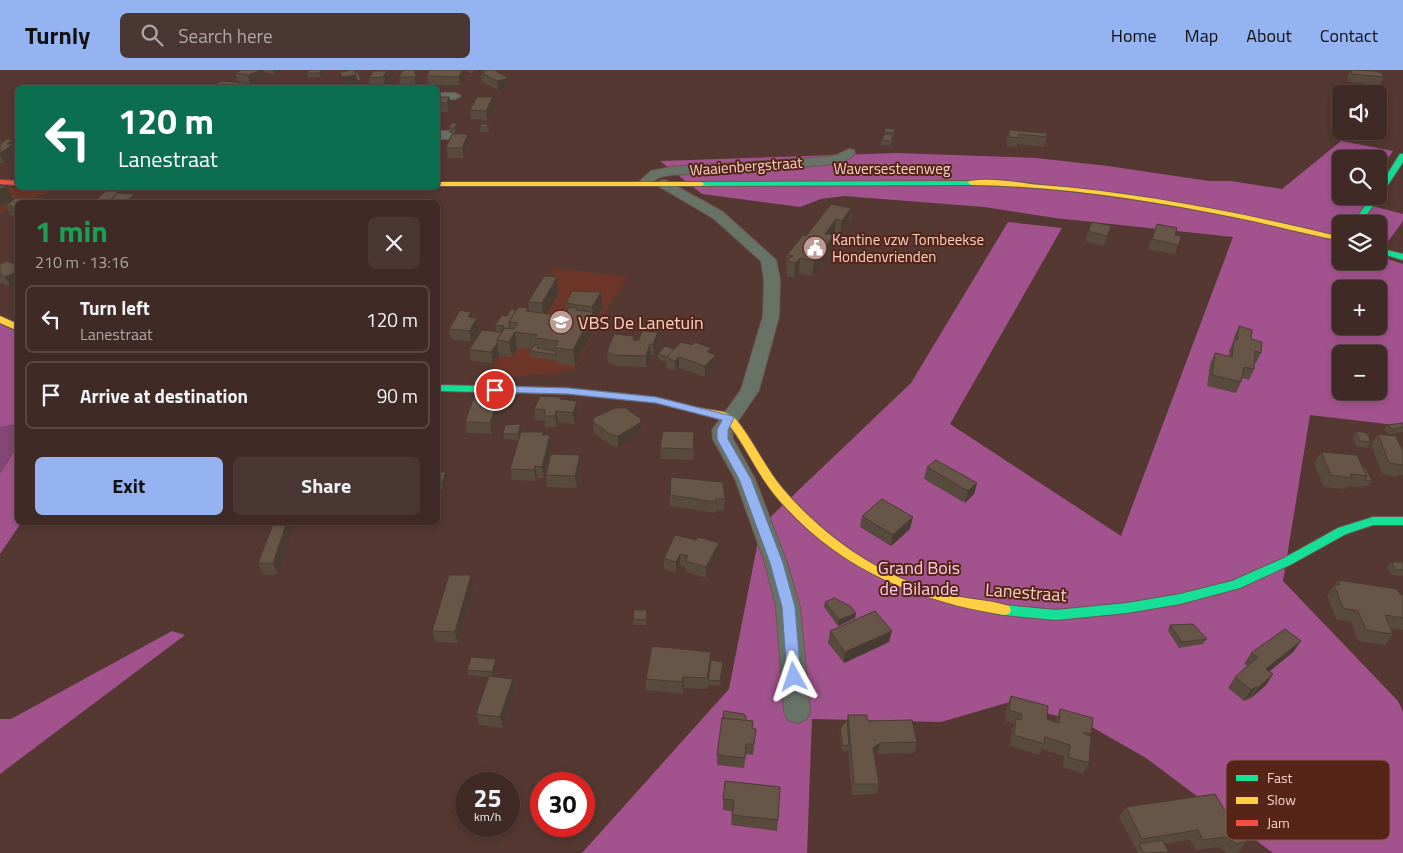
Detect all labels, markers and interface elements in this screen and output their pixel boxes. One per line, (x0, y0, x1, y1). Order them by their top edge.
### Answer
search box (120, 13, 470, 58)
text: Turnly (25, 17, 90, 53)
icon: search (138, 21, 166, 49)
text: Search here (178, 21, 273, 50)
text: Home (1111, 22, 1157, 49)
text: Map (1185, 22, 1218, 49)
text: About (1246, 22, 1292, 49)
text: Contact (1320, 22, 1378, 49)
map controls (1332, 85, 1387, 400)
button: sound (1332, 85, 1387, 140)
text: 120 m (118, 94, 214, 148)
icon: left (35, 105, 100, 170)
text: Lanestraat (118, 142, 218, 176)
button: search (1332, 150, 1387, 205)
street label: Waaienbergstraat (689, 151, 804, 181)
street label: Waversesteenweg (834, 157, 951, 180)
text: 1 min (35, 208, 108, 254)
button: layers (1332, 215, 1387, 270)
button: close (368, 217, 420, 269)
place label: Kantine vzw Tombeekse Hondenvrienden (832, 228, 984, 268)
public building icon: Kantine vzw Tombeekse Hondenvrienden (802, 235, 828, 261)
text: 210 m · 13:16 (35, 250, 129, 274)
button: + (1332, 280, 1387, 335)
text: Turn left (80, 293, 150, 322)
icon: left (37, 305, 65, 333)
text: 120 m (366, 305, 418, 334)
school or university icon: VBS De Lanetuin (548, 309, 574, 335)
place label: VBS De Lanetuin (578, 309, 704, 336)
text: Lanestraat (80, 322, 153, 346)
button: − (1332, 345, 1387, 400)
pin (474, 369, 516, 411)
icon: arrive (481, 376, 509, 404)
icon: arrive (37, 381, 65, 409)
text: Arrive at destination (80, 381, 248, 410)
text: 90 m (377, 381, 418, 410)
button: Exit (35, 457, 223, 515)
button: Share (233, 457, 420, 515)
park label: Grand Bois de Bilande (878, 554, 960, 602)
street label: Lanestraat (984, 576, 1068, 608)
position arrow (767, 650, 819, 702)
legend (1226, 760, 1390, 840)
text: Fast (1267, 767, 1292, 788)
speed limit sign: 30 (530, 772, 595, 837)
text: 25 (473, 779, 502, 817)
text: Slow (1267, 789, 1296, 810)
text: km/h (474, 807, 501, 826)
text: Jam (1267, 812, 1290, 833)

